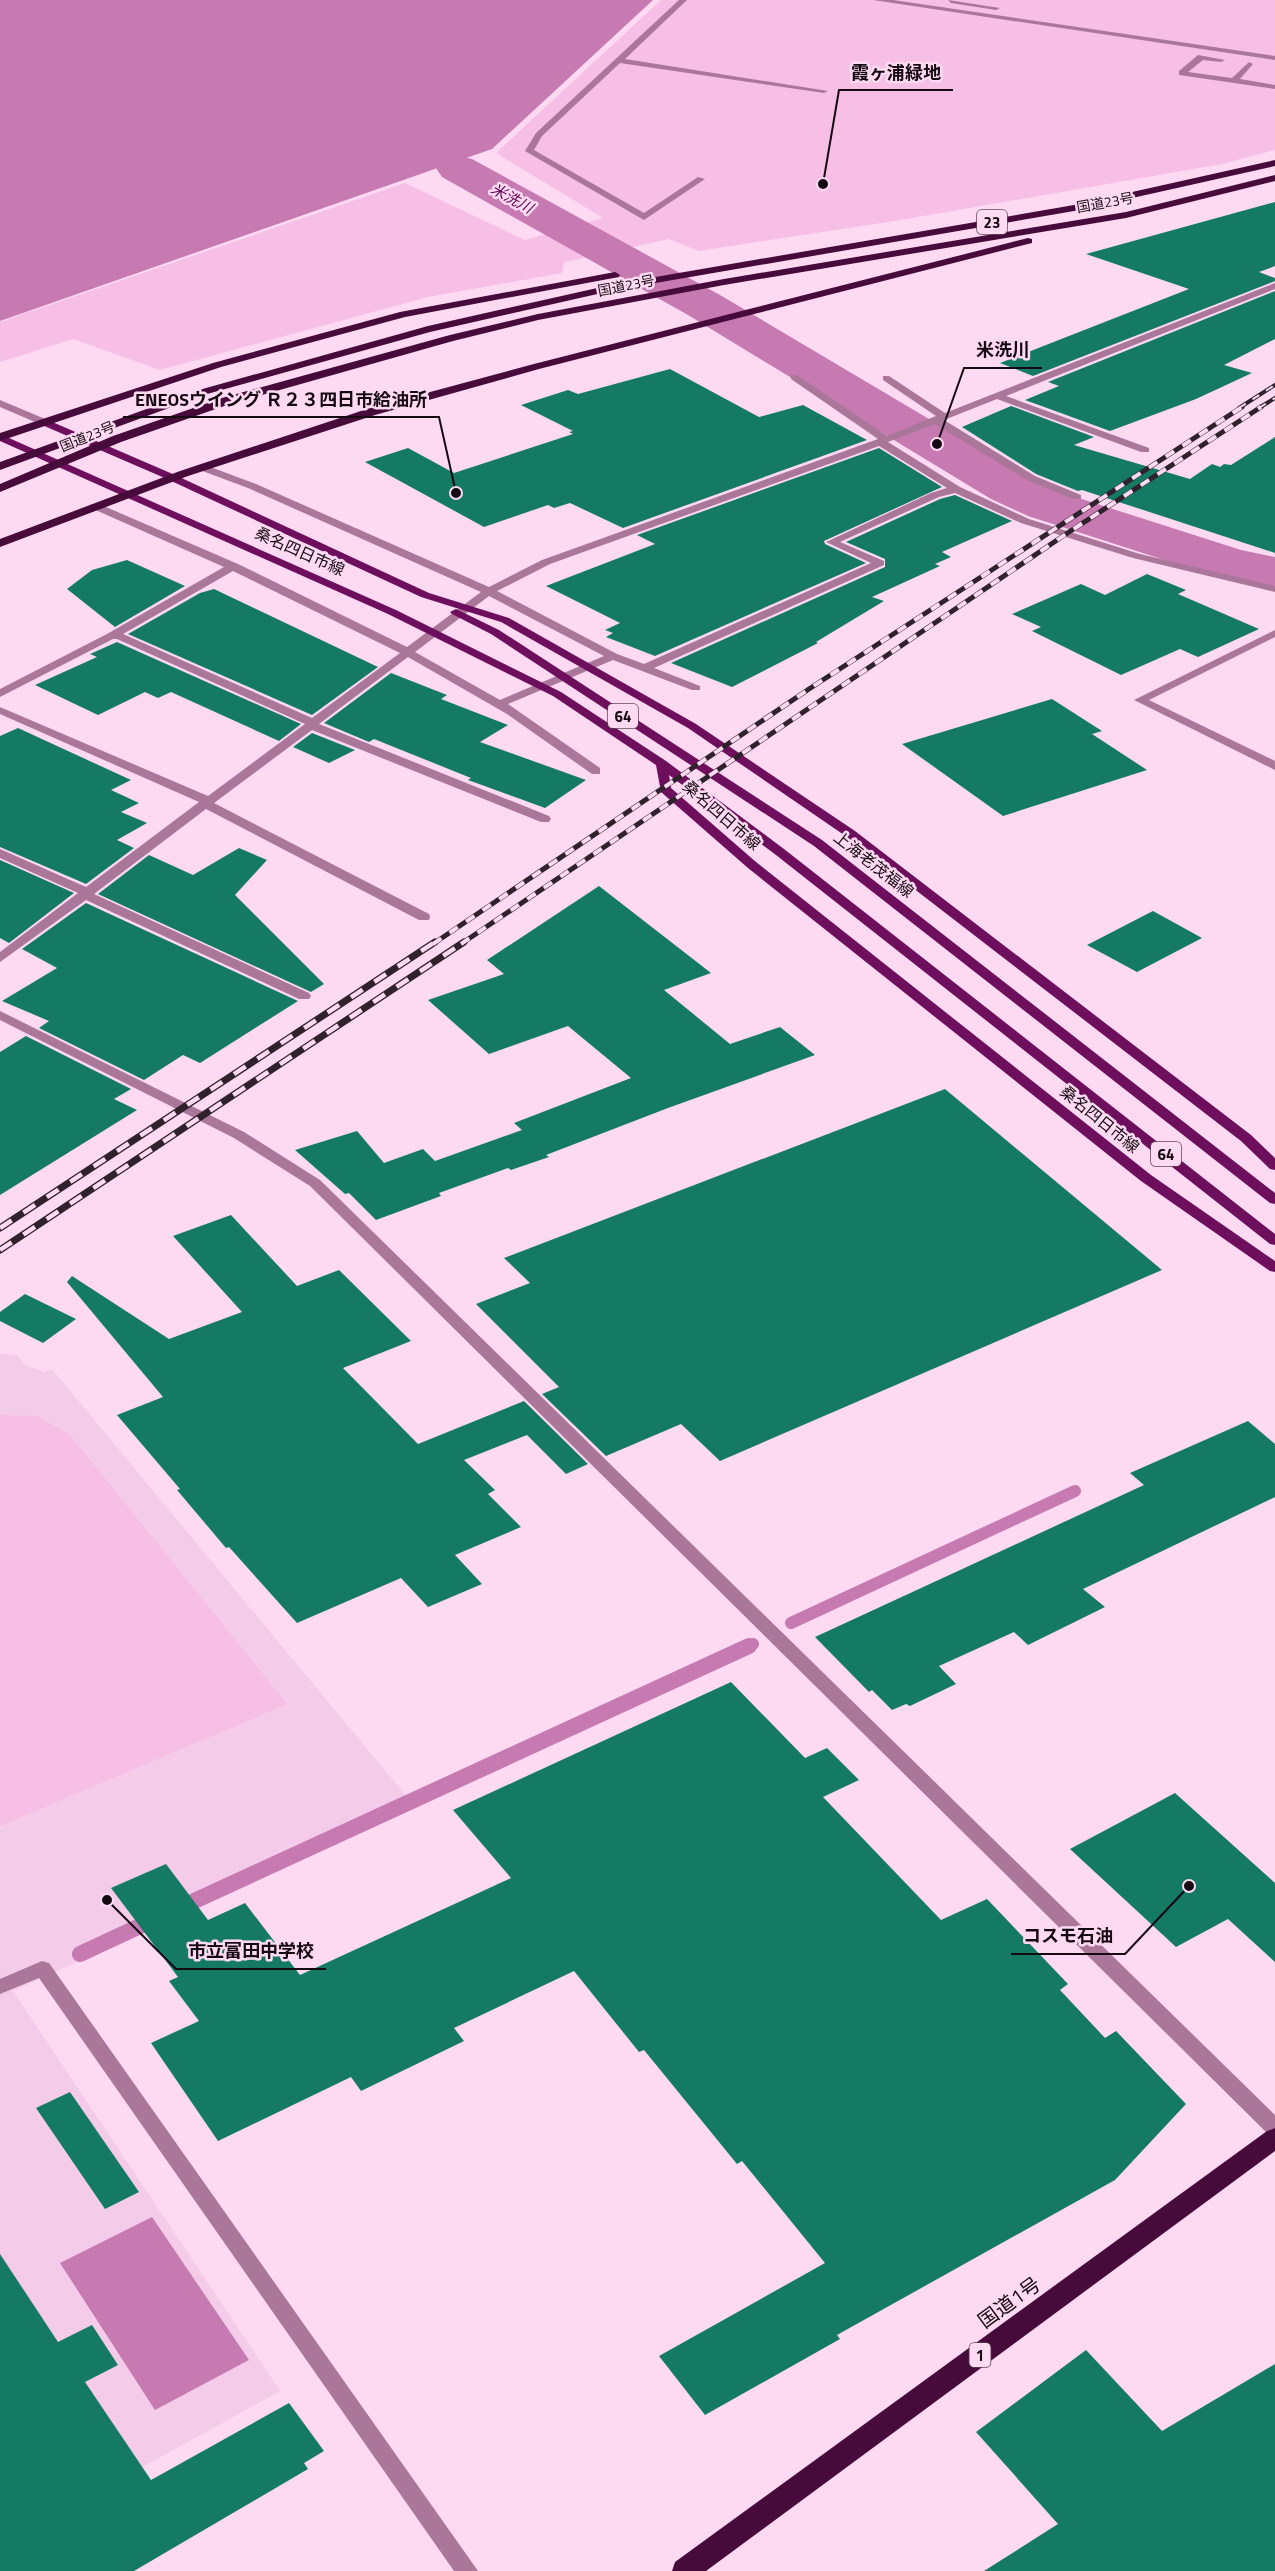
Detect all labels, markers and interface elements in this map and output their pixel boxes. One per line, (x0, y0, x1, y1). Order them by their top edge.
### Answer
callout: 霞ヶ浦緑地 (839, 54, 953, 90)
text: 霞ヶ浦緑地 (851, 59, 941, 86)
water label: 米洗川 (487, 177, 539, 220)
street label: 国道23号 (1075, 187, 1135, 217)
road number: 23 (977, 210, 1007, 234)
street label: 国道23号 (596, 269, 656, 301)
callout: 米洗川 (964, 332, 1042, 368)
text: 米洗川 (976, 336, 1030, 363)
callout: ENEOSウイング Ｒ２３四日市給油所 (123, 381, 439, 417)
text: ENEOSウイング Ｒ２３四日市給油所 (135, 386, 427, 413)
street label: 国道23号 (56, 415, 118, 457)
street label: 桑名四日市線 (251, 521, 349, 581)
road number: 64 (608, 704, 638, 728)
street label: 桑名四日市線 (678, 774, 766, 856)
street label: 上海老茂福線 (829, 825, 919, 903)
street label: 桑名四日市線 (1055, 1079, 1145, 1159)
road number: 64 (1151, 1142, 1181, 1166)
callout: コスモ石油 (1011, 1918, 1125, 1954)
text: コスモ石油 (1023, 1922, 1113, 1949)
callout: 市立富田中学校 (176, 1933, 326, 1969)
text: 市立富田中学校 (188, 1937, 314, 1964)
street label: 国道1号 (971, 2269, 1047, 2335)
road number: 1 (970, 2343, 990, 2367)

